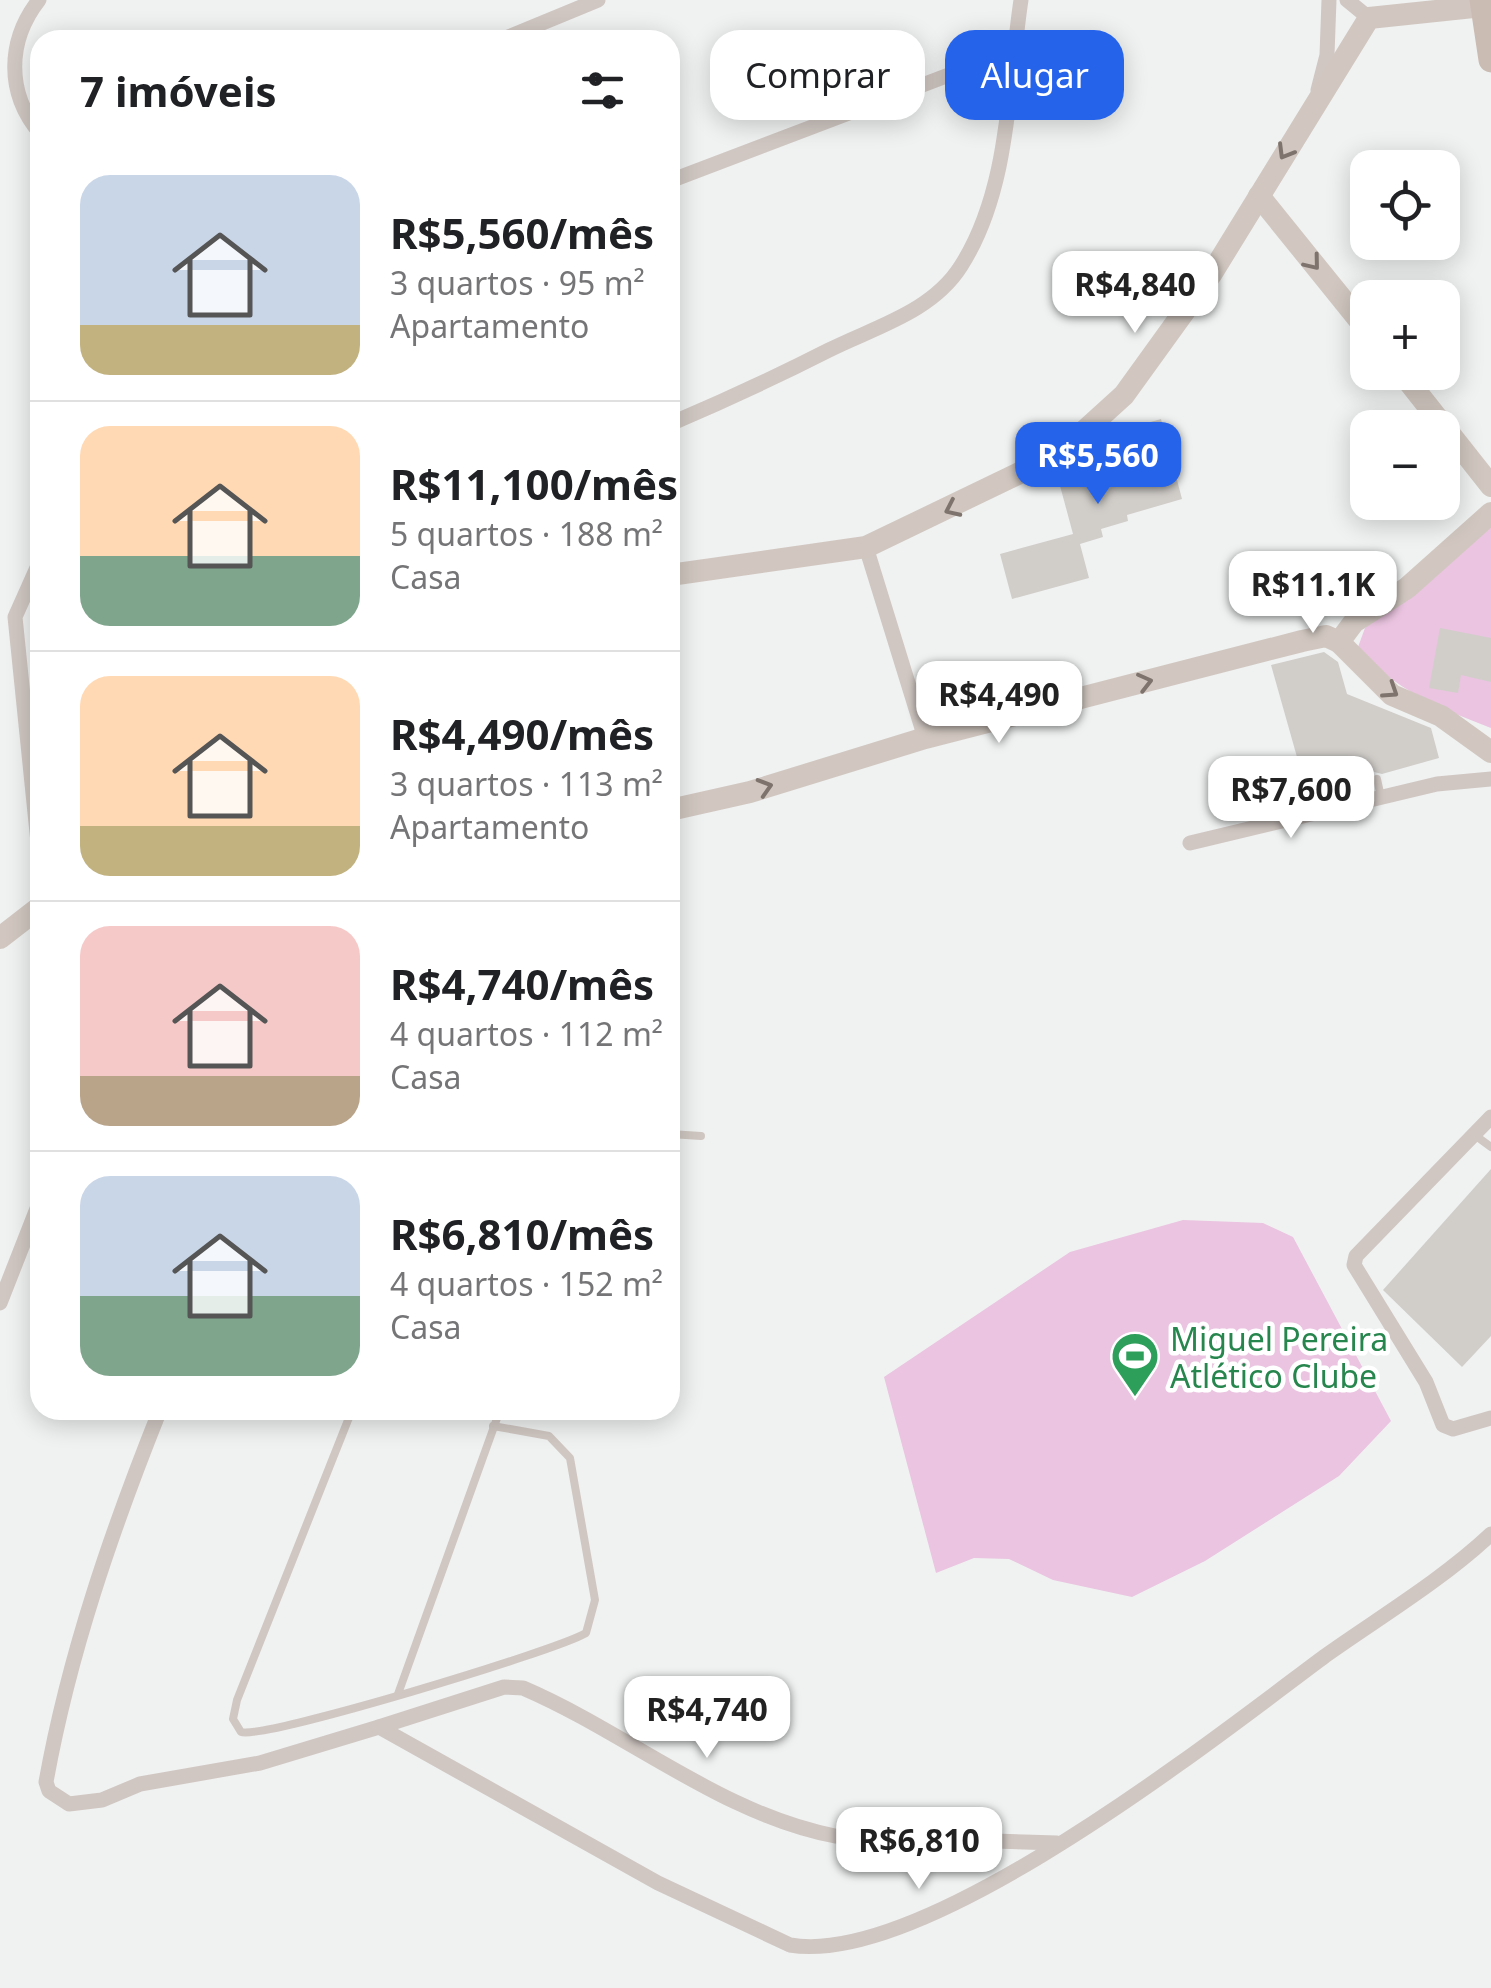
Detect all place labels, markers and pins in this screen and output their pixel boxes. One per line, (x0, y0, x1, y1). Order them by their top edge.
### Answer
pin: R$4,840 (1043, 251, 1227, 336)
pin: R$5,560 (1006, 422, 1190, 507)
pin: R$11.1K (1221, 551, 1405, 636)
pin: R$4,490 (907, 661, 1091, 746)
pin: R$7,600 (1199, 756, 1383, 841)
place label: Miguel Pereira Atlético Clube (1170, 1317, 1388, 1397)
sports icon: Miguel Pereira Atlético Clube (1109, 1330, 1161, 1398)
pin: R$4,740 (615, 1676, 799, 1761)
pin: R$6,810 (827, 1807, 1011, 1892)

